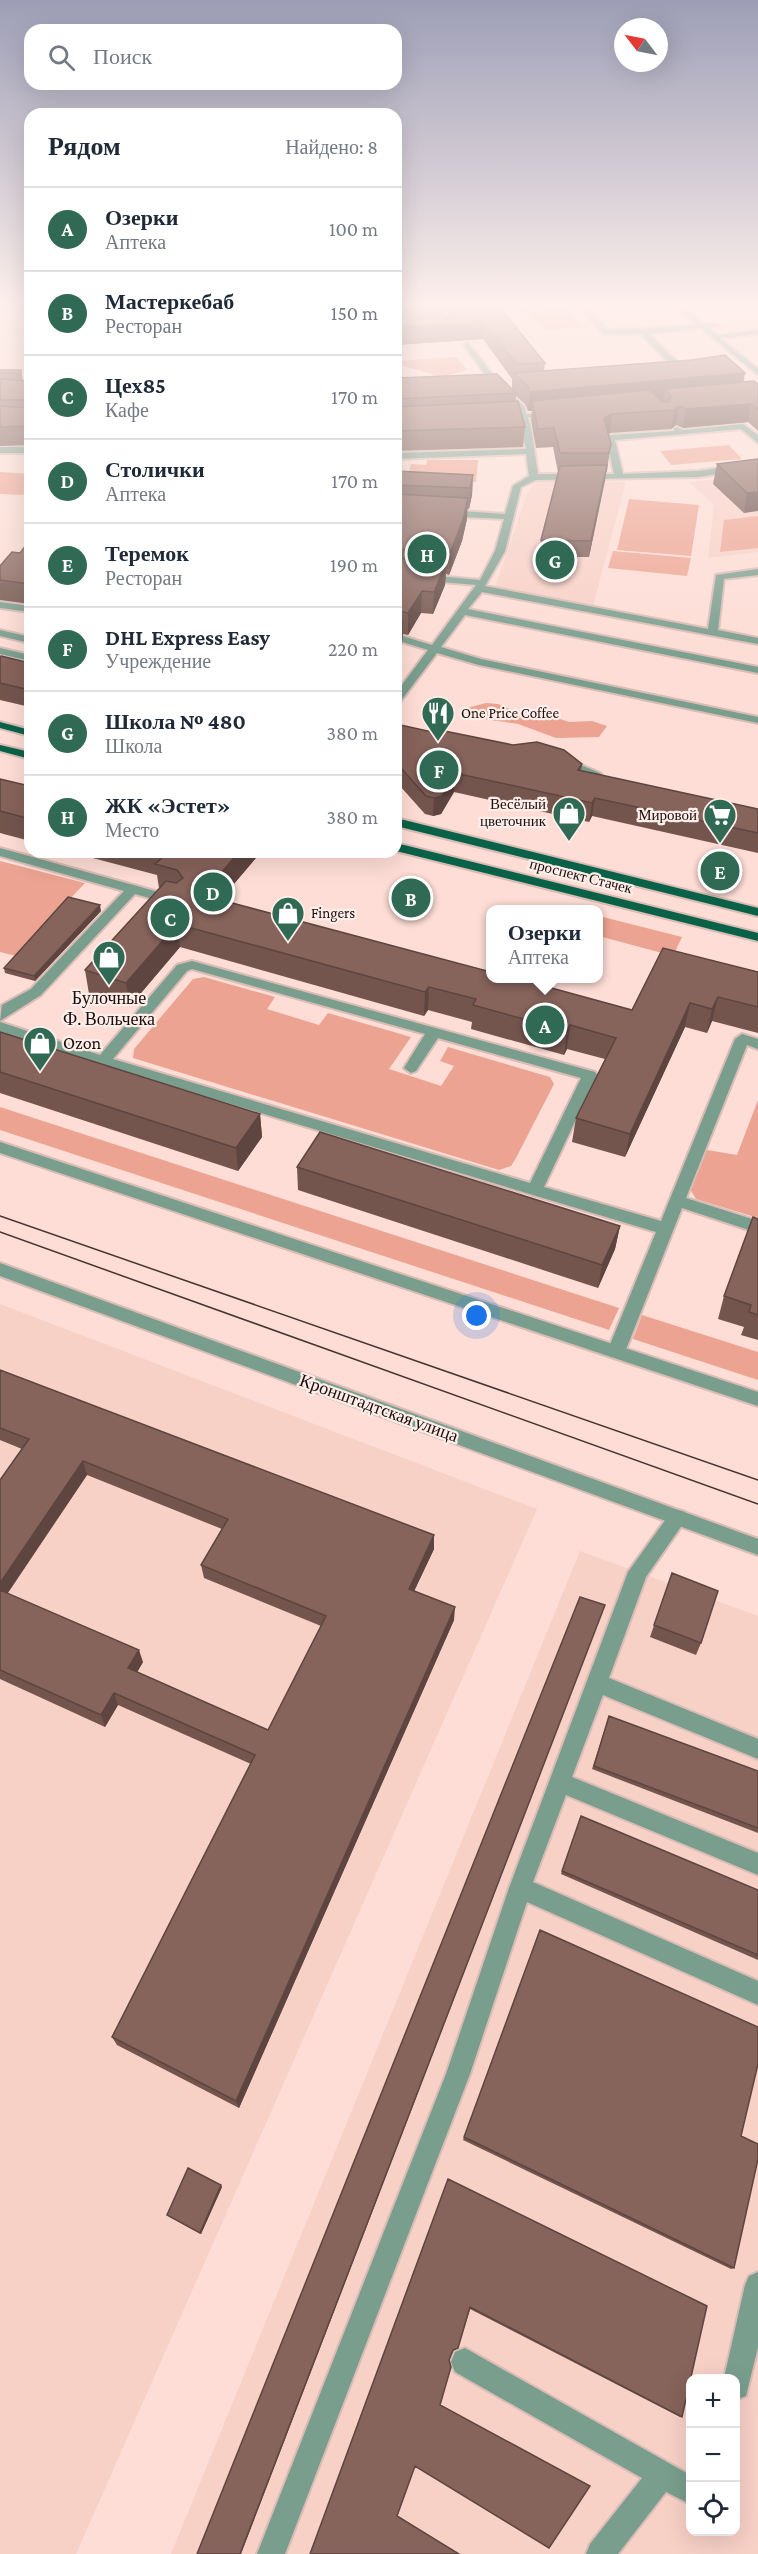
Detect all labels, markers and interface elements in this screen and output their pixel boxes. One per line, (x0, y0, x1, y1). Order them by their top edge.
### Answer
north arrow (614, 18, 668, 72)
search box (24, 24, 402, 90)
icon: search (45, 41, 78, 74)
text: Поиск (93, 44, 152, 69)
text: Рядом (48, 132, 121, 161)
text: Найдено: 8 (285, 136, 378, 158)
text: Озерки (105, 205, 178, 230)
text: A (62, 218, 73, 240)
text: 100 m (329, 218, 378, 240)
text: Аптека (105, 231, 166, 253)
text: Мастеркебаб (105, 289, 234, 314)
text: B (62, 302, 73, 324)
text: 150 m (331, 302, 378, 324)
text: Ресторан (105, 315, 182, 337)
text: Цех85 (105, 373, 166, 398)
text: C (61, 386, 74, 408)
text: 170 m (331, 386, 378, 408)
text: Кафе (105, 399, 149, 421)
text: Столички (105, 457, 205, 482)
text: D (61, 470, 74, 492)
text: 170 m (331, 470, 378, 492)
text: Аптека (105, 483, 166, 505)
pin: H (408, 532, 446, 576)
pin: G (536, 538, 574, 582)
text: Теремок (105, 541, 189, 566)
text: E (62, 554, 73, 576)
text: 190 m (330, 554, 378, 576)
text: Ресторан (105, 567, 182, 589)
text: DHL Express Easy (105, 625, 270, 650)
text: F (62, 638, 73, 660)
text: 220 m (328, 638, 378, 660)
text: Учреждение (105, 650, 211, 672)
restaurant icon: One Price Coffee (420, 695, 456, 742)
place label: One Price Coffee (461, 705, 559, 721)
text: Школа № 480 (105, 709, 246, 734)
text: G (61, 722, 74, 744)
text: 380 m (327, 722, 378, 744)
text: Школа (105, 735, 162, 757)
pin: F (420, 748, 458, 792)
text: ЖК «Эстет» (105, 793, 231, 818)
shop icon: Весёлый цветочник (551, 795, 587, 842)
place label: Весёлый цветочник (480, 796, 547, 829)
supermarket icon: Мировой (702, 797, 738, 844)
text: H (61, 806, 74, 828)
text: 380 m (327, 806, 378, 828)
place label: Мировой (638, 807, 697, 823)
text: Место (105, 819, 159, 841)
pin: E (700, 848, 740, 894)
street label: проспект Стачек (528, 856, 635, 897)
pin: D (194, 870, 232, 914)
pin: B (392, 876, 430, 920)
shop icon: Fingers (270, 895, 306, 942)
pin: C (150, 896, 190, 940)
place label: Fingers (311, 905, 355, 922)
popup (486, 905, 603, 983)
text: Озерки (508, 920, 581, 945)
shop icon: Булочные Ф. Вольчека (91, 939, 127, 986)
text: Аптека (508, 946, 569, 968)
place label: Булочные Ф. Вольчека (63, 988, 155, 1029)
pin: A (526, 1002, 564, 1048)
shop icon: Ozon (22, 1025, 58, 1072)
place label: Ozon (63, 1033, 102, 1053)
your location (462, 1301, 491, 1330)
street label: Кронштадтская улица (297, 1370, 461, 1446)
map controls (686, 2374, 740, 2536)
button: + (686, 2374, 740, 2428)
button: − (686, 2428, 740, 2482)
button: locate (686, 2482, 740, 2536)

